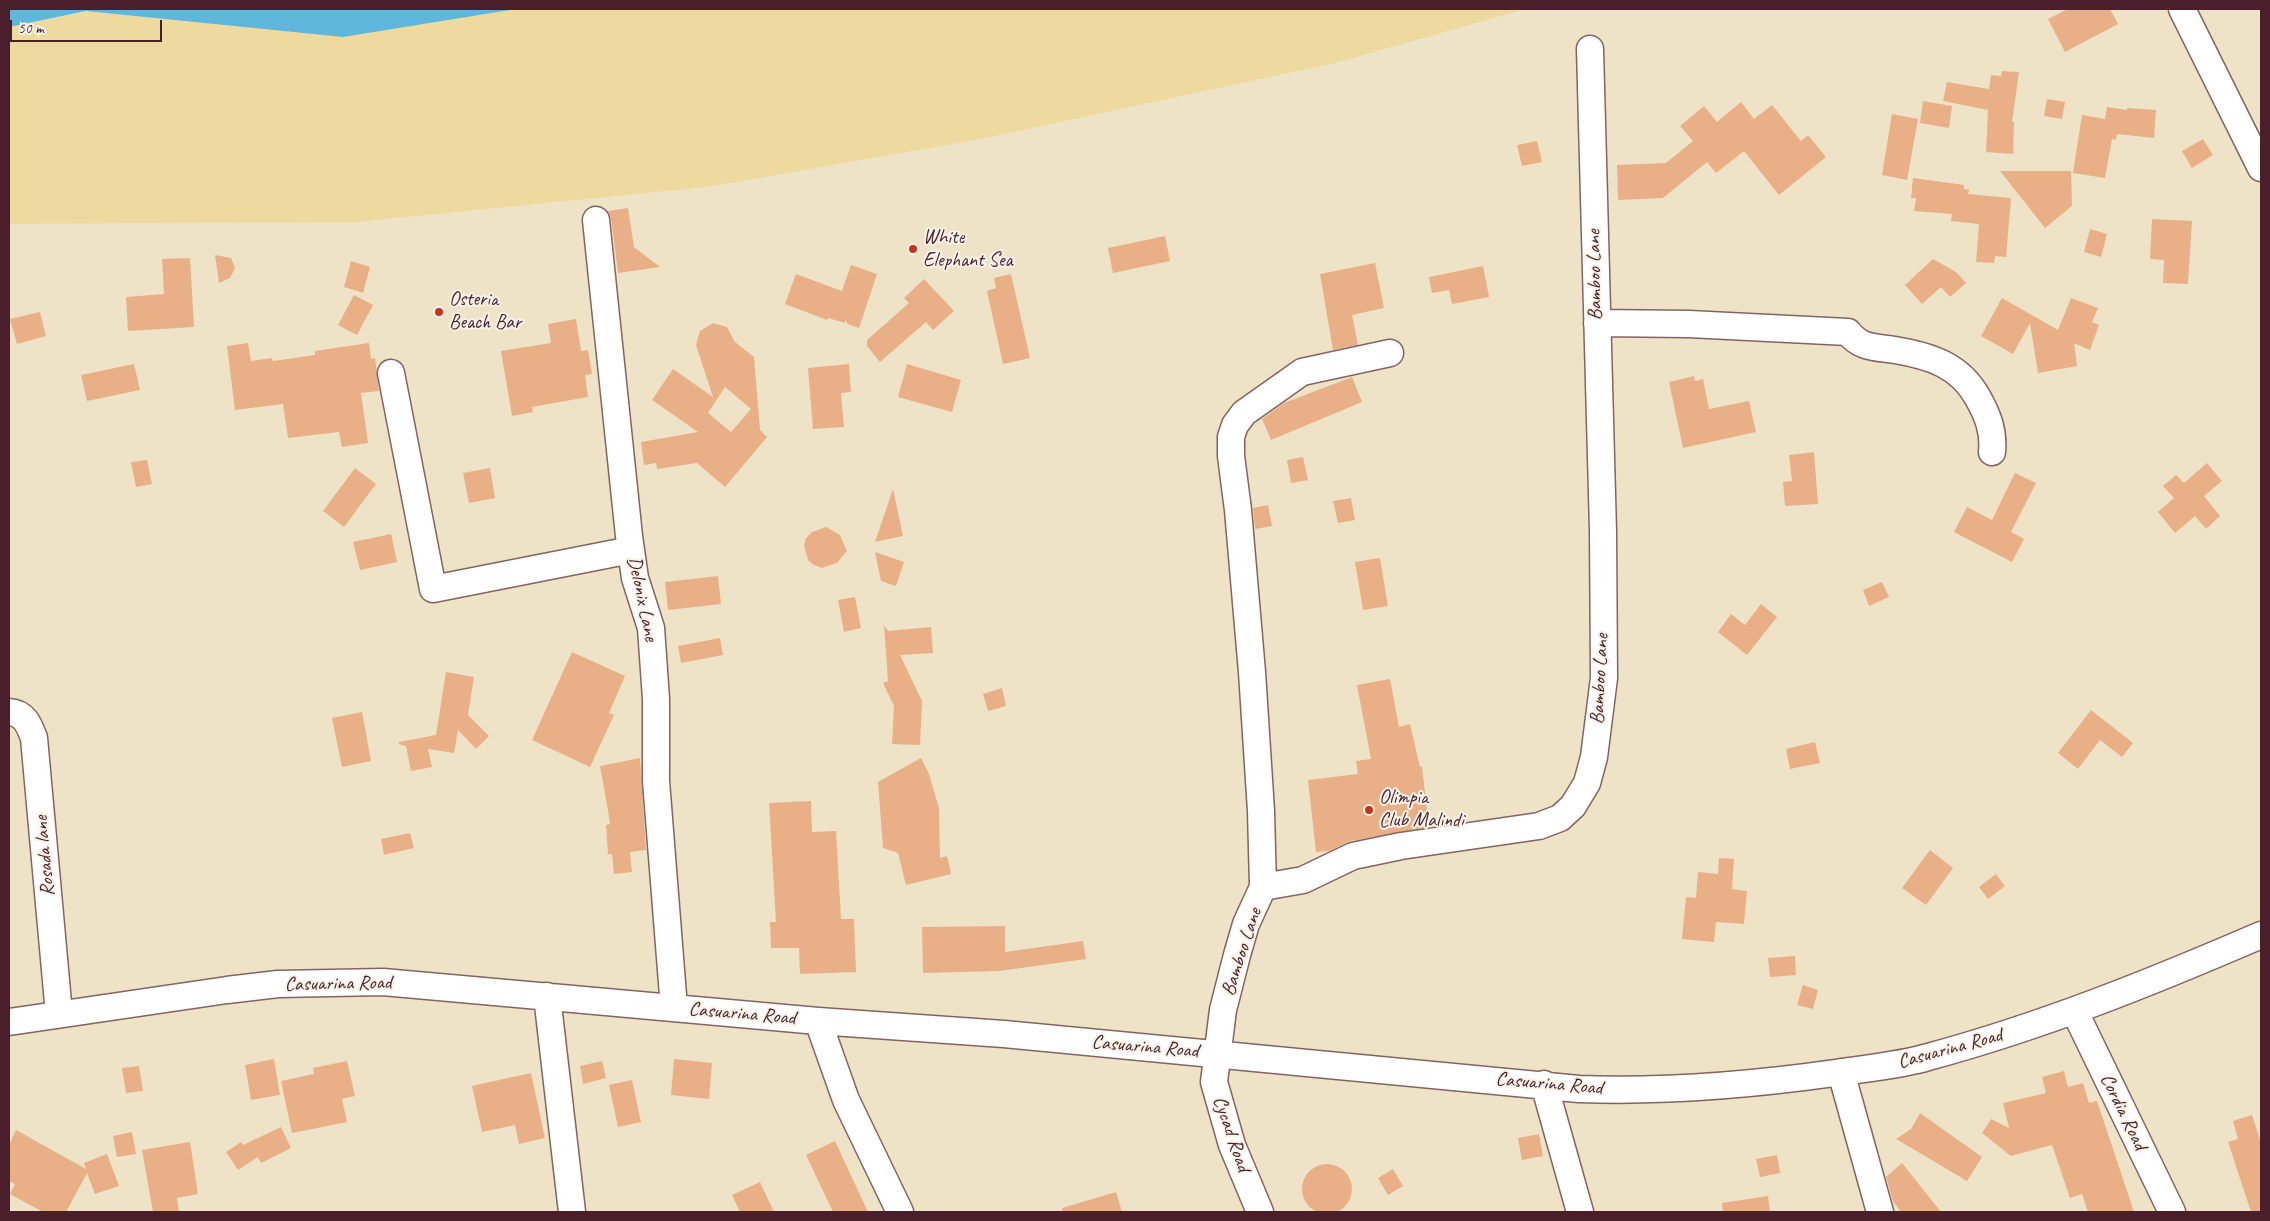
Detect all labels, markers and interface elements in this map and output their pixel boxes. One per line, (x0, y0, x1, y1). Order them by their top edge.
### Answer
scale bar (12, 10, 165, 42)
text: 50 m (18, 19, 44, 38)
place label: White Elephant Sea (923, 226, 1012, 273)
street label: Bamboo Lane (1582, 229, 1608, 321)
marker: White Elephant Sea (907, 243, 919, 255)
place label: Osteria Beach Bar (449, 288, 521, 335)
marker: Osteria Beach Bar (433, 306, 445, 318)
street label: Delonix Lane (621, 554, 663, 644)
street label: Bamboo Lane (1586, 633, 1614, 725)
place label: Olimpia Club Malindi (1379, 786, 1464, 833)
marker: Olimpia Club Malindi (1363, 804, 1375, 816)
street label: Rosada lane (30, 815, 60, 897)
street label: Bamboo Lane (1217, 905, 1267, 999)
street label: Casuarina Road (284, 971, 392, 997)
street label: Casuarina Road (688, 997, 796, 1031)
street label: Casuarina Road (1895, 1024, 2005, 1074)
street label: Casuarina Road (1091, 1030, 1199, 1064)
street label: Casuarina Road (1495, 1067, 1603, 1101)
street label: Cordia Road (2094, 1070, 2152, 1154)
street label: Cycad Road (1207, 1093, 1255, 1175)

